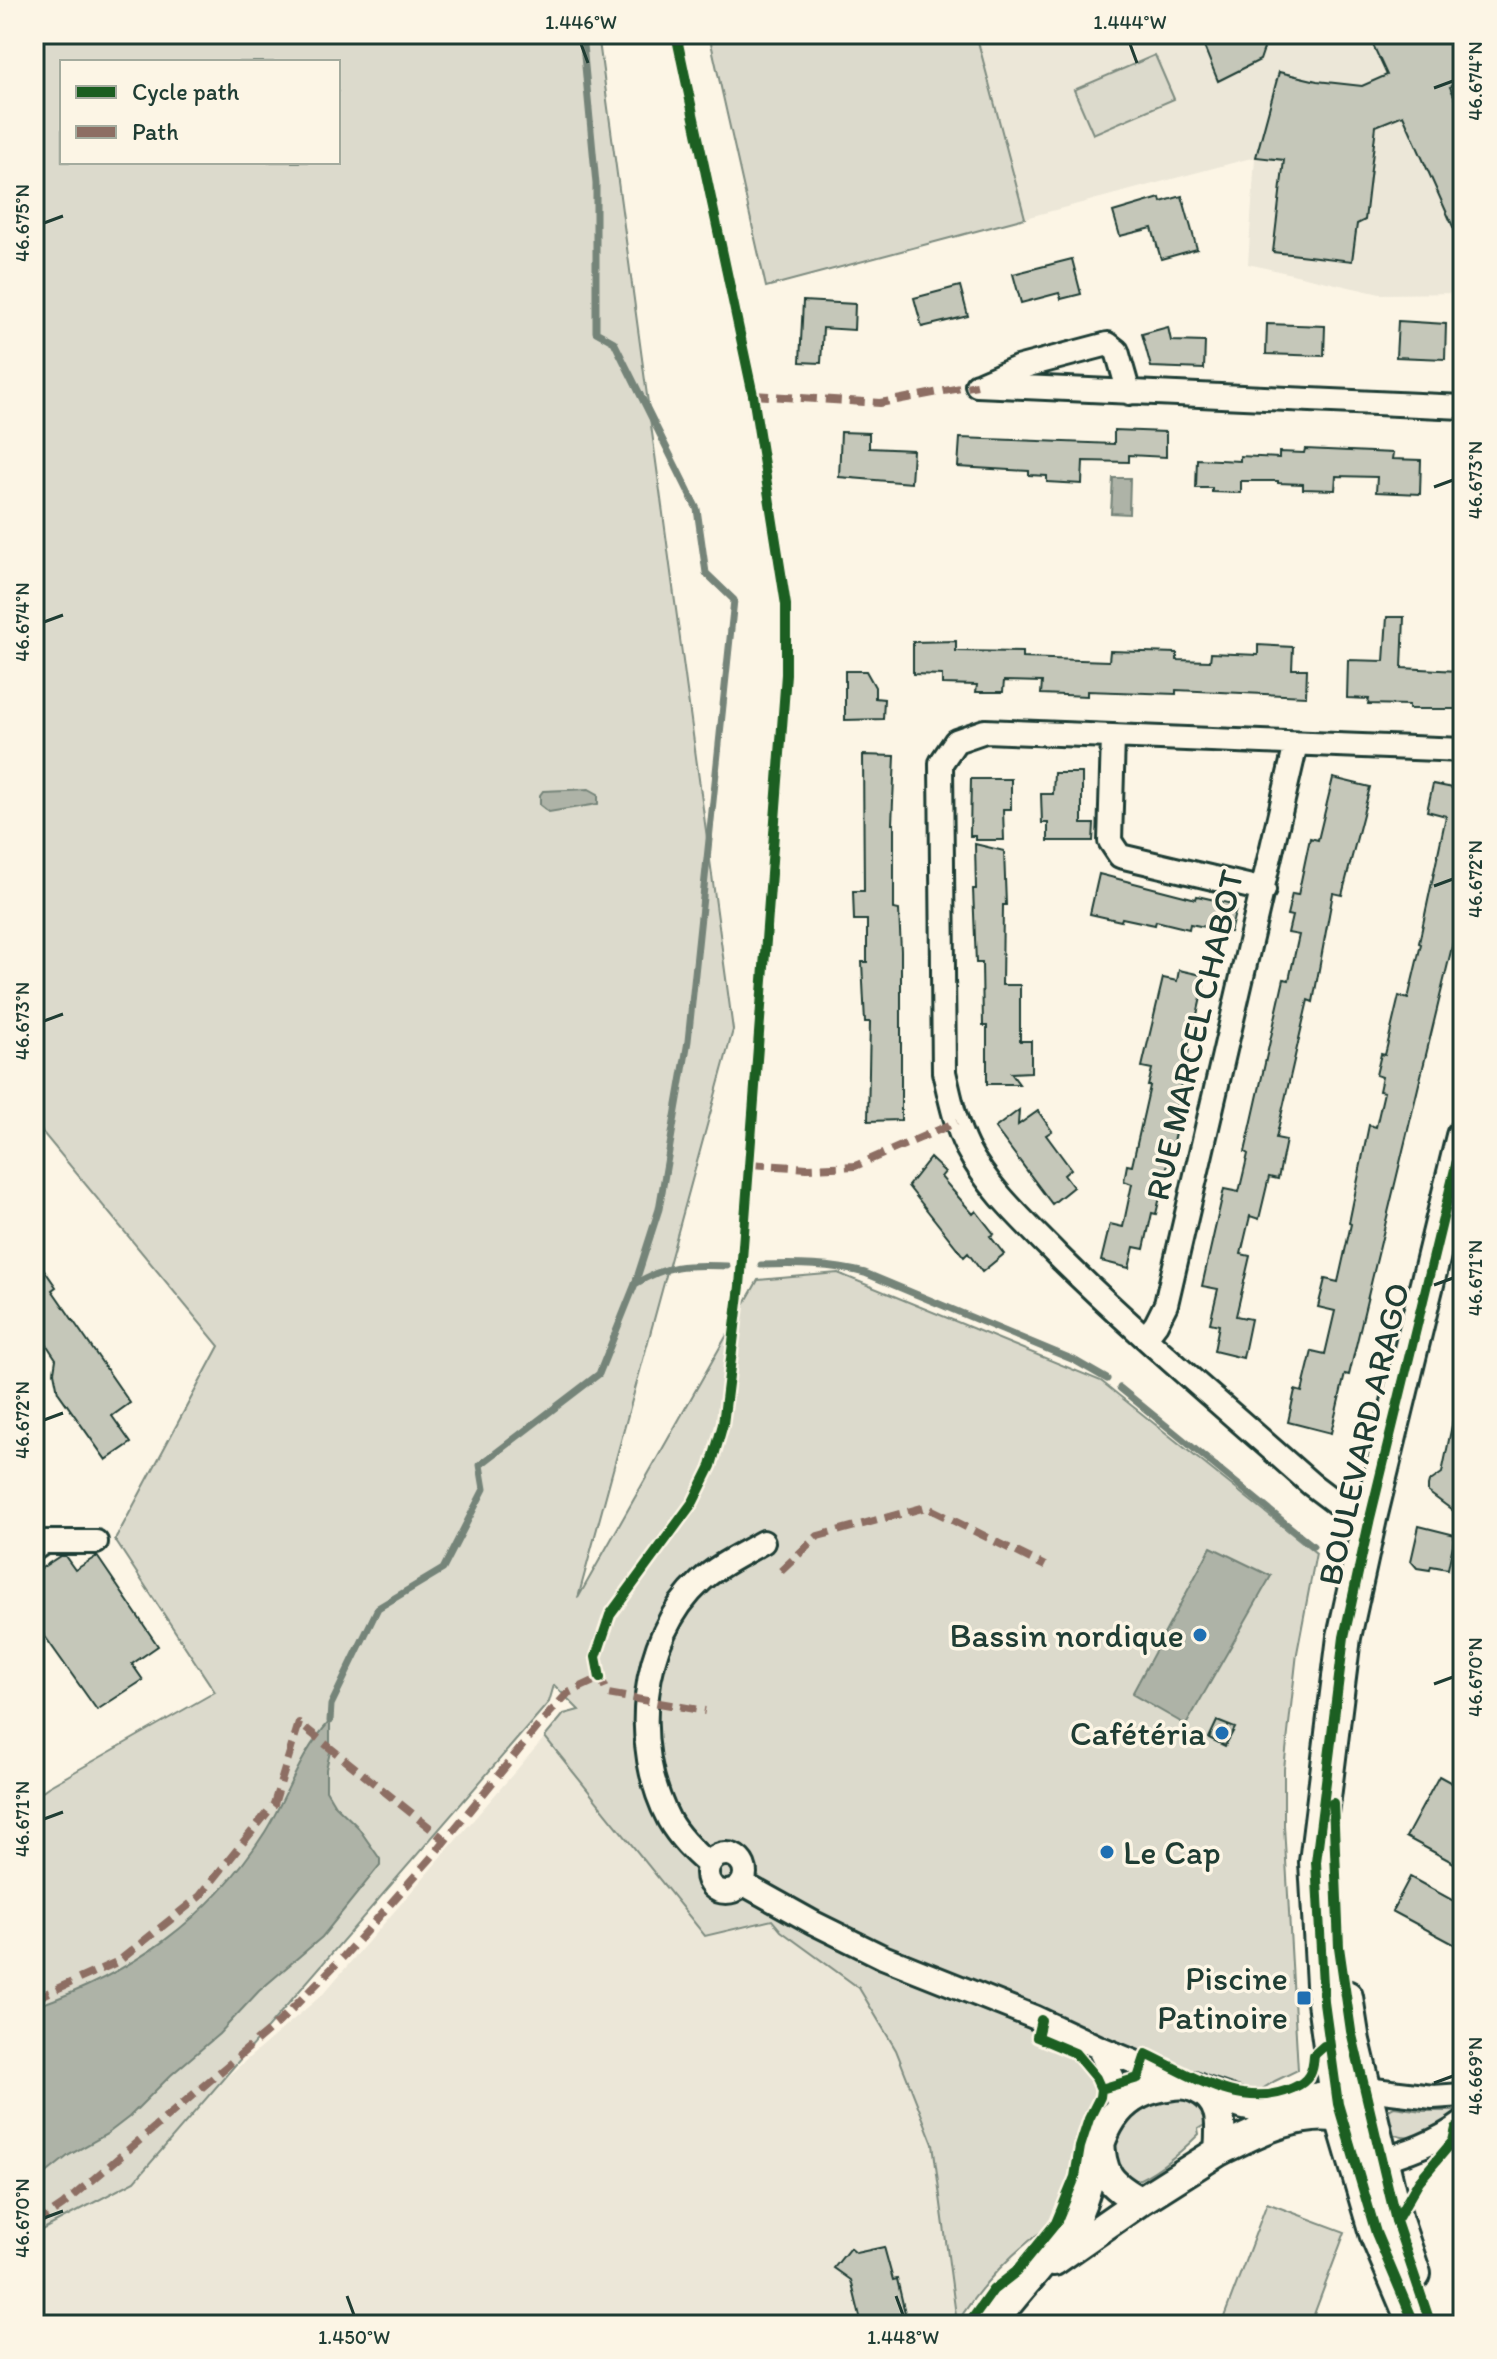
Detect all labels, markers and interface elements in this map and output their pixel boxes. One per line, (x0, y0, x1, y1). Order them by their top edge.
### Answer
text: 1.446°W (545, 10, 617, 34)
text: 1.444°W (1093, 10, 1167, 34)
text: 46.674°N (1463, 41, 1487, 121)
legend (60, 60, 340, 164)
text: Cycle path (132, 77, 239, 106)
text: Path (132, 117, 179, 146)
text: 46.675°N (10, 184, 34, 262)
text: 46.673°N (1463, 441, 1487, 519)
text: 46.674°N (10, 582, 34, 662)
text: 46.672°N (1463, 840, 1487, 918)
street label: RUE MARCEL CHABOT (1137, 866, 1252, 1204)
text: 46.673°N (10, 982, 34, 1060)
text: 46.671°N (1463, 1240, 1487, 1316)
street label: BOULEVARD ARAGO (1309, 1279, 1418, 1589)
text: 46.672°N (10, 1381, 34, 1459)
place label: Bassin nordique (950, 1615, 1184, 1656)
marker: Bassin nordique (1191, 1626, 1209, 1644)
text: 46.670°N (1463, 1637, 1487, 1717)
place label: Cafétéria (1070, 1713, 1206, 1754)
marker: Cafétéria (1213, 1724, 1231, 1742)
text: 46.671°N (10, 1781, 34, 1857)
place label: Le Cap (1123, 1832, 1221, 1873)
marker: Le Cap (1098, 1843, 1116, 1861)
place label: Piscine Patinoire (1157, 1958, 1288, 2038)
marker: Piscine Patinoire (1295, 1989, 1313, 2007)
text: 46.669°N (1463, 2037, 1487, 2115)
text: 46.670°N (10, 2178, 34, 2258)
text: 1.450°W (318, 2325, 390, 2349)
text: 1.448°W (867, 2325, 939, 2349)

